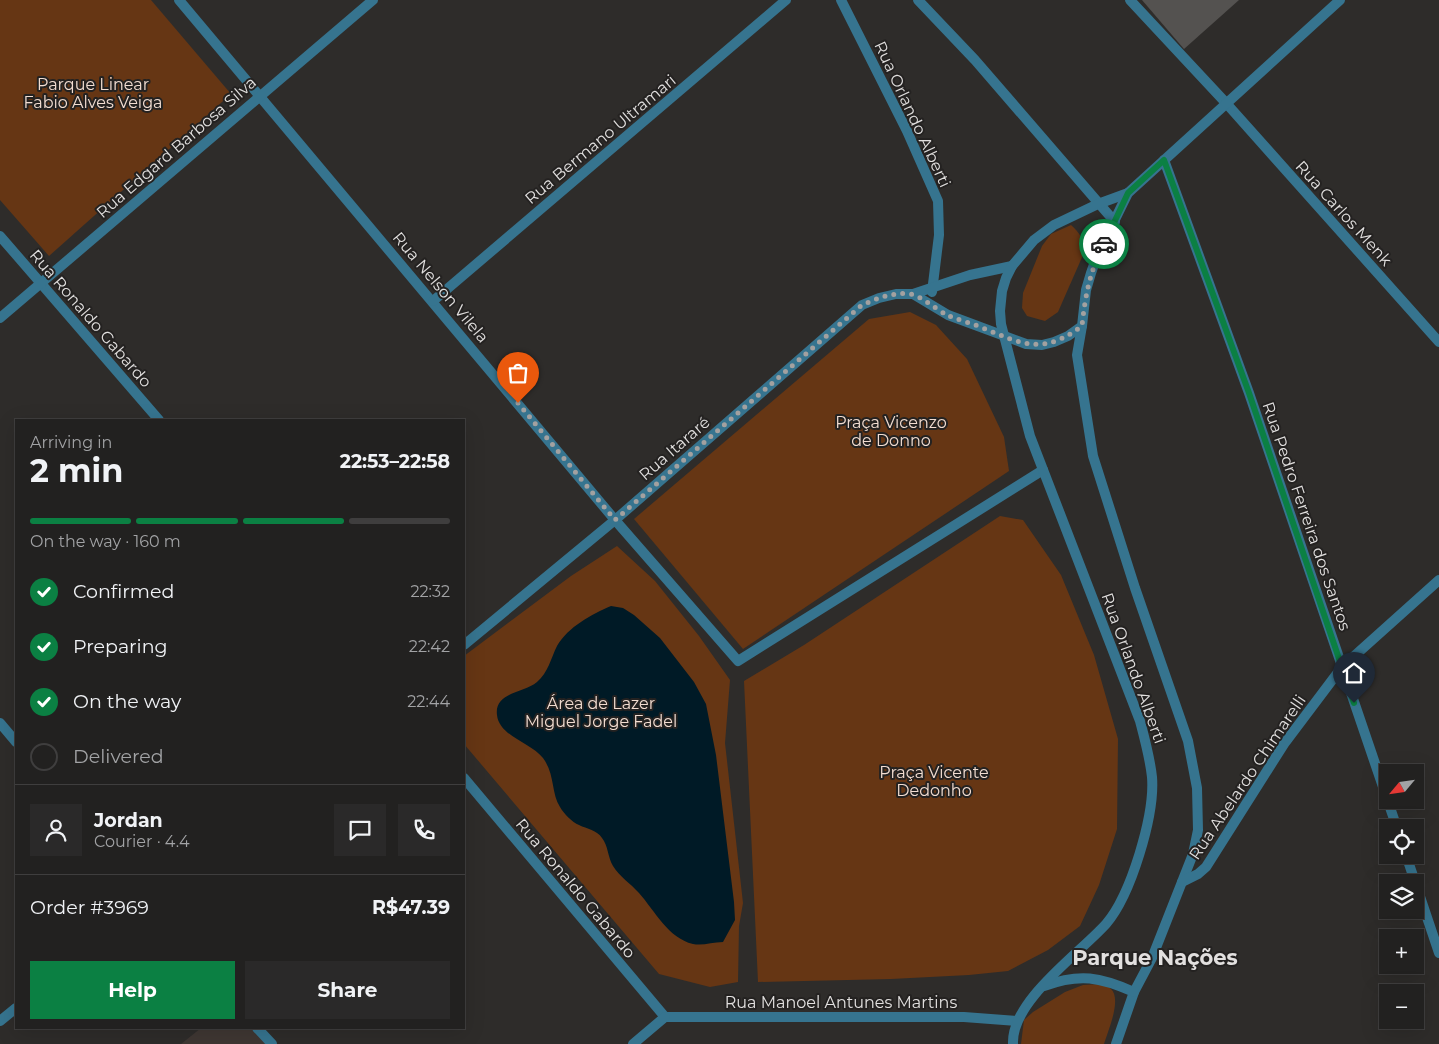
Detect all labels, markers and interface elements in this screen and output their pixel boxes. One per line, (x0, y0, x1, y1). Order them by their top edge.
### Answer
street label: Rua Orlando Alberti (870, 38, 955, 190)
street label: Rua Bermano Ultramari (521, 71, 680, 208)
street label: Rua Edgard Barbosa Silva (93, 73, 260, 222)
park label: Parque Linear Fabio Alves Veiga (23, 75, 163, 112)
street label: Rua Carlos Menk (1292, 157, 1396, 270)
courier (1079, 219, 1129, 269)
street label: Rua Nelson Vilela (389, 228, 492, 347)
icon: car (1090, 230, 1118, 258)
street label: Rua Ronaldo Gabardo (26, 246, 156, 391)
pin (497, 352, 539, 403)
icon: bag (504, 359, 532, 387)
street label: Rua Pedro Ferreira dos Santos (1258, 399, 1355, 633)
street label: Rua Itararé (635, 413, 714, 484)
park label: Praça Vicenzo de Donno (835, 413, 947, 450)
text: Arriving in (30, 433, 112, 452)
text: 22:53–22:58 (340, 450, 450, 473)
text: 2 min (30, 451, 123, 490)
text: On the way · 160 m (30, 532, 181, 551)
icon: check (30, 578, 58, 606)
text: Confirmed (73, 580, 174, 603)
text: 22:32 (410, 582, 450, 601)
street label: Rua Orlando Alberti (1097, 590, 1170, 746)
icon: check (30, 633, 58, 661)
text: Preparing (73, 635, 168, 658)
text: 22:42 (409, 637, 450, 656)
pin (1333, 652, 1375, 703)
icon: home (1340, 659, 1368, 687)
icon: check (30, 688, 58, 716)
text: On the way (73, 690, 181, 713)
street label: Rua Abelardo Chimarelli (1185, 691, 1310, 863)
text: 22:44 (407, 692, 450, 711)
park label: Área de Lazer Miguel Jorge Fadel (525, 694, 677, 731)
text: Delivered (73, 745, 164, 768)
park label: Praça Vicente Dedonho (879, 763, 989, 800)
north arrow (1379, 764, 1424, 809)
map controls (1379, 764, 1424, 1029)
button: person (30, 804, 82, 856)
button: chat (334, 804, 386, 856)
button: phone (398, 804, 450, 856)
text: Jordan (94, 809, 163, 832)
street label: Rua Ronaldo Gabardo (512, 815, 640, 962)
button: locate (1379, 819, 1424, 864)
text: Courier · 4.4 (94, 832, 190, 851)
button: layers (1379, 874, 1424, 919)
text: Order #3969 (30, 896, 149, 919)
text: R$47.39 (372, 896, 450, 919)
button: + (1379, 929, 1424, 974)
district label: Parque Nações (1072, 945, 1238, 970)
button: Help (30, 961, 235, 1019)
button: Share (245, 961, 450, 1019)
button: − (1379, 984, 1424, 1029)
street label: Rua Manoel Antunes Martins (725, 993, 957, 1012)

